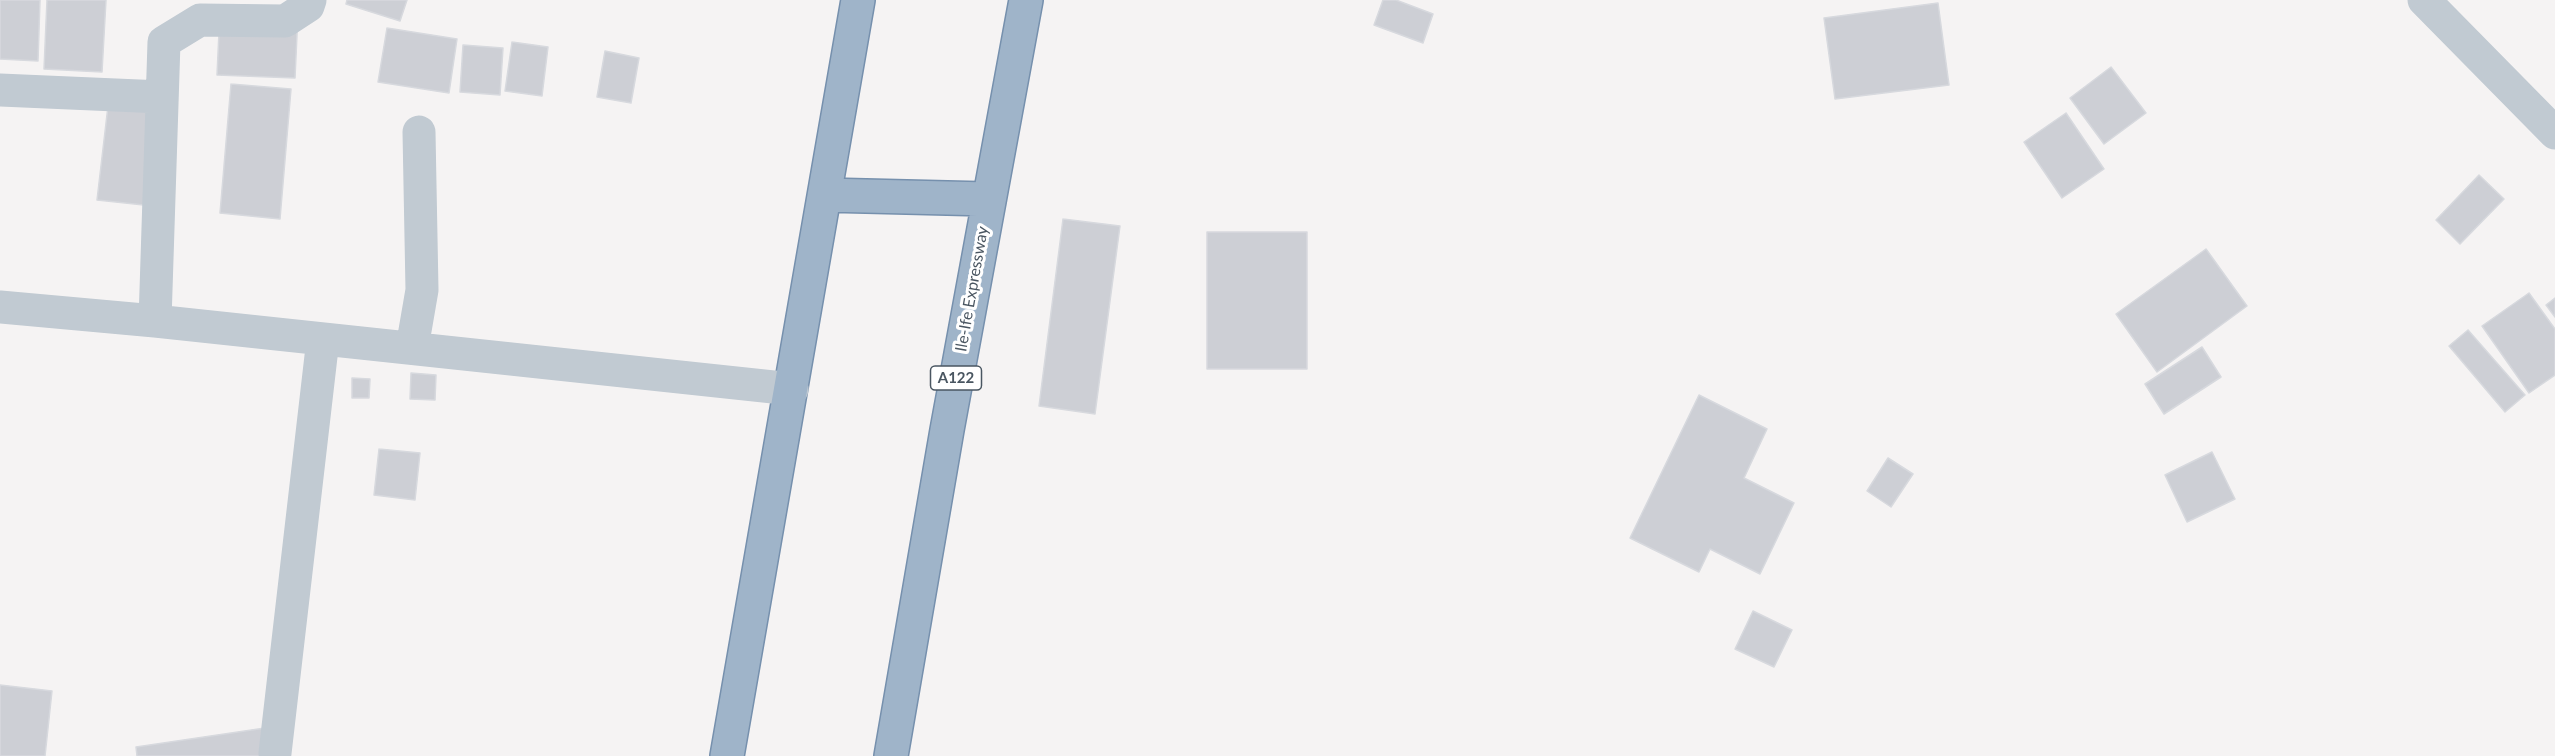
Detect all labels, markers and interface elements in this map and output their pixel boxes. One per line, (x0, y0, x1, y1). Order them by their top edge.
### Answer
street label: Ile-Ife Expressway (952, 225, 992, 353)
road number: A122 (930, 366, 982, 390)

